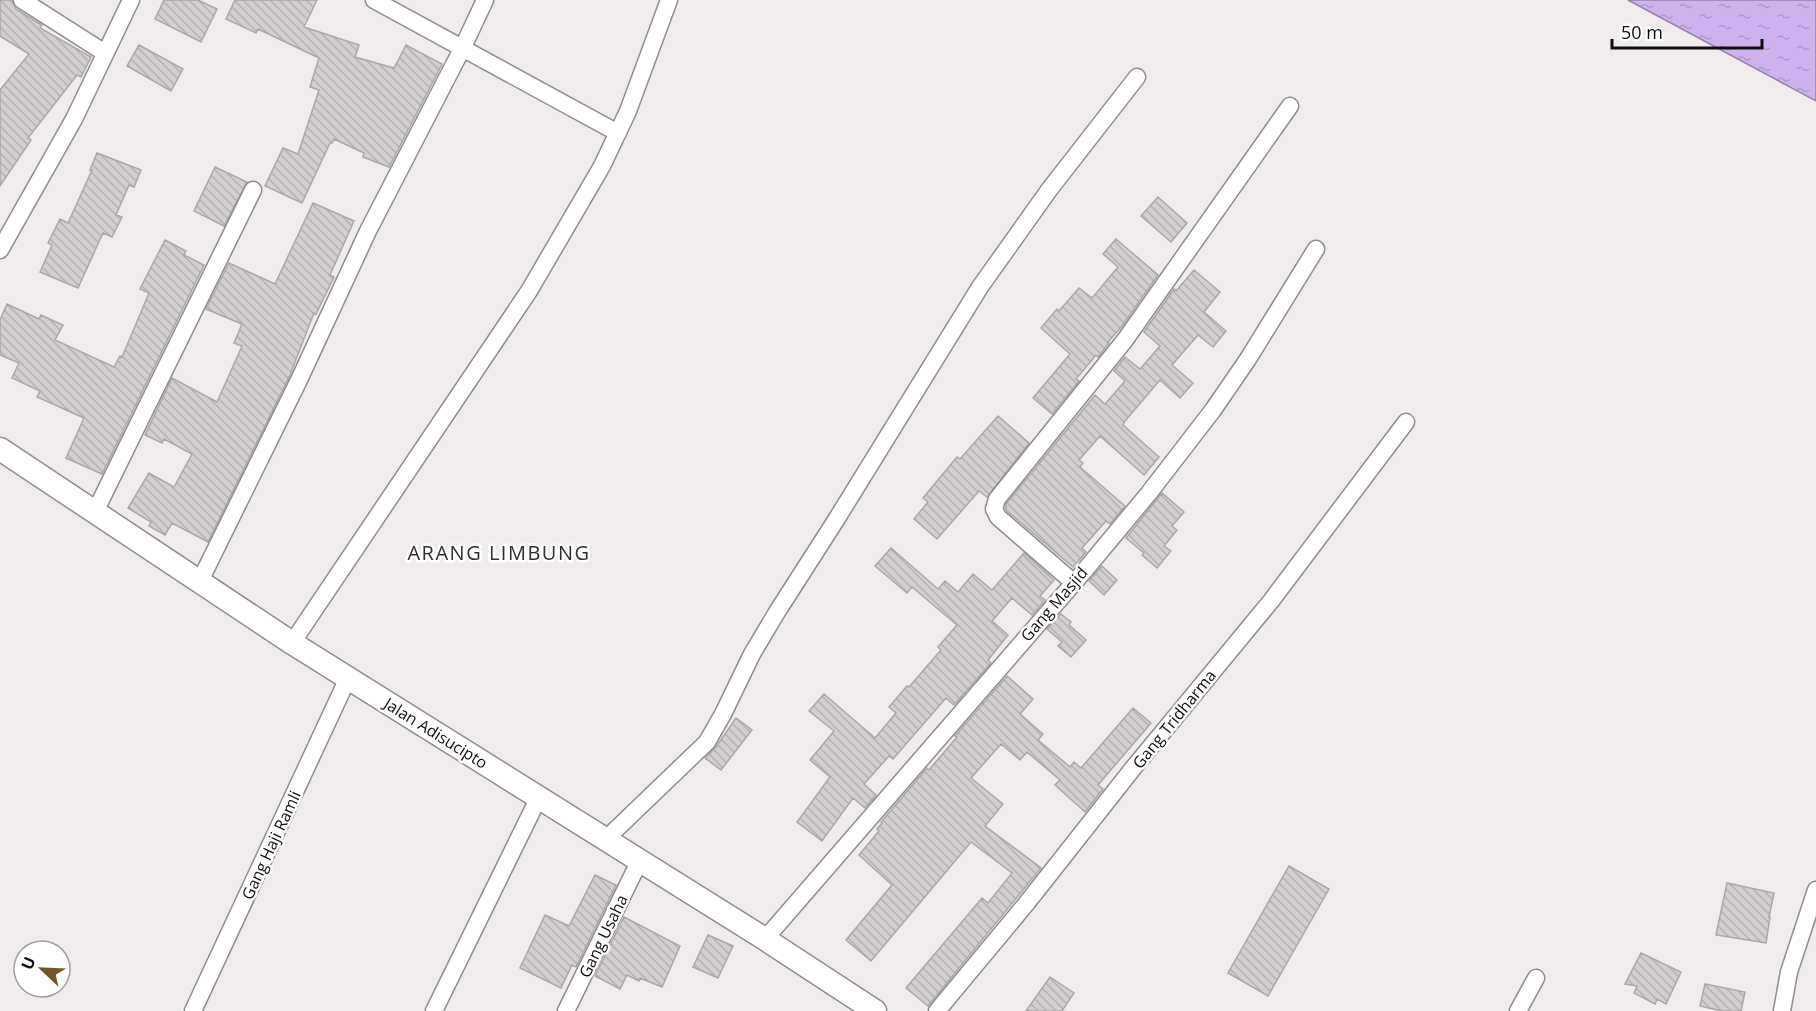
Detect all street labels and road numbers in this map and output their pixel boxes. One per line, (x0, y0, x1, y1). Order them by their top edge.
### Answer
street label: Gang Masjid (1016, 562, 1092, 646)
street label: Gang Tridharma (1127, 665, 1221, 773)
street label: Jalan Adisucipto (378, 691, 492, 774)
street label: Gang Haji Ramli (236, 787, 306, 903)
street label: Gang Usaha (573, 891, 633, 981)

